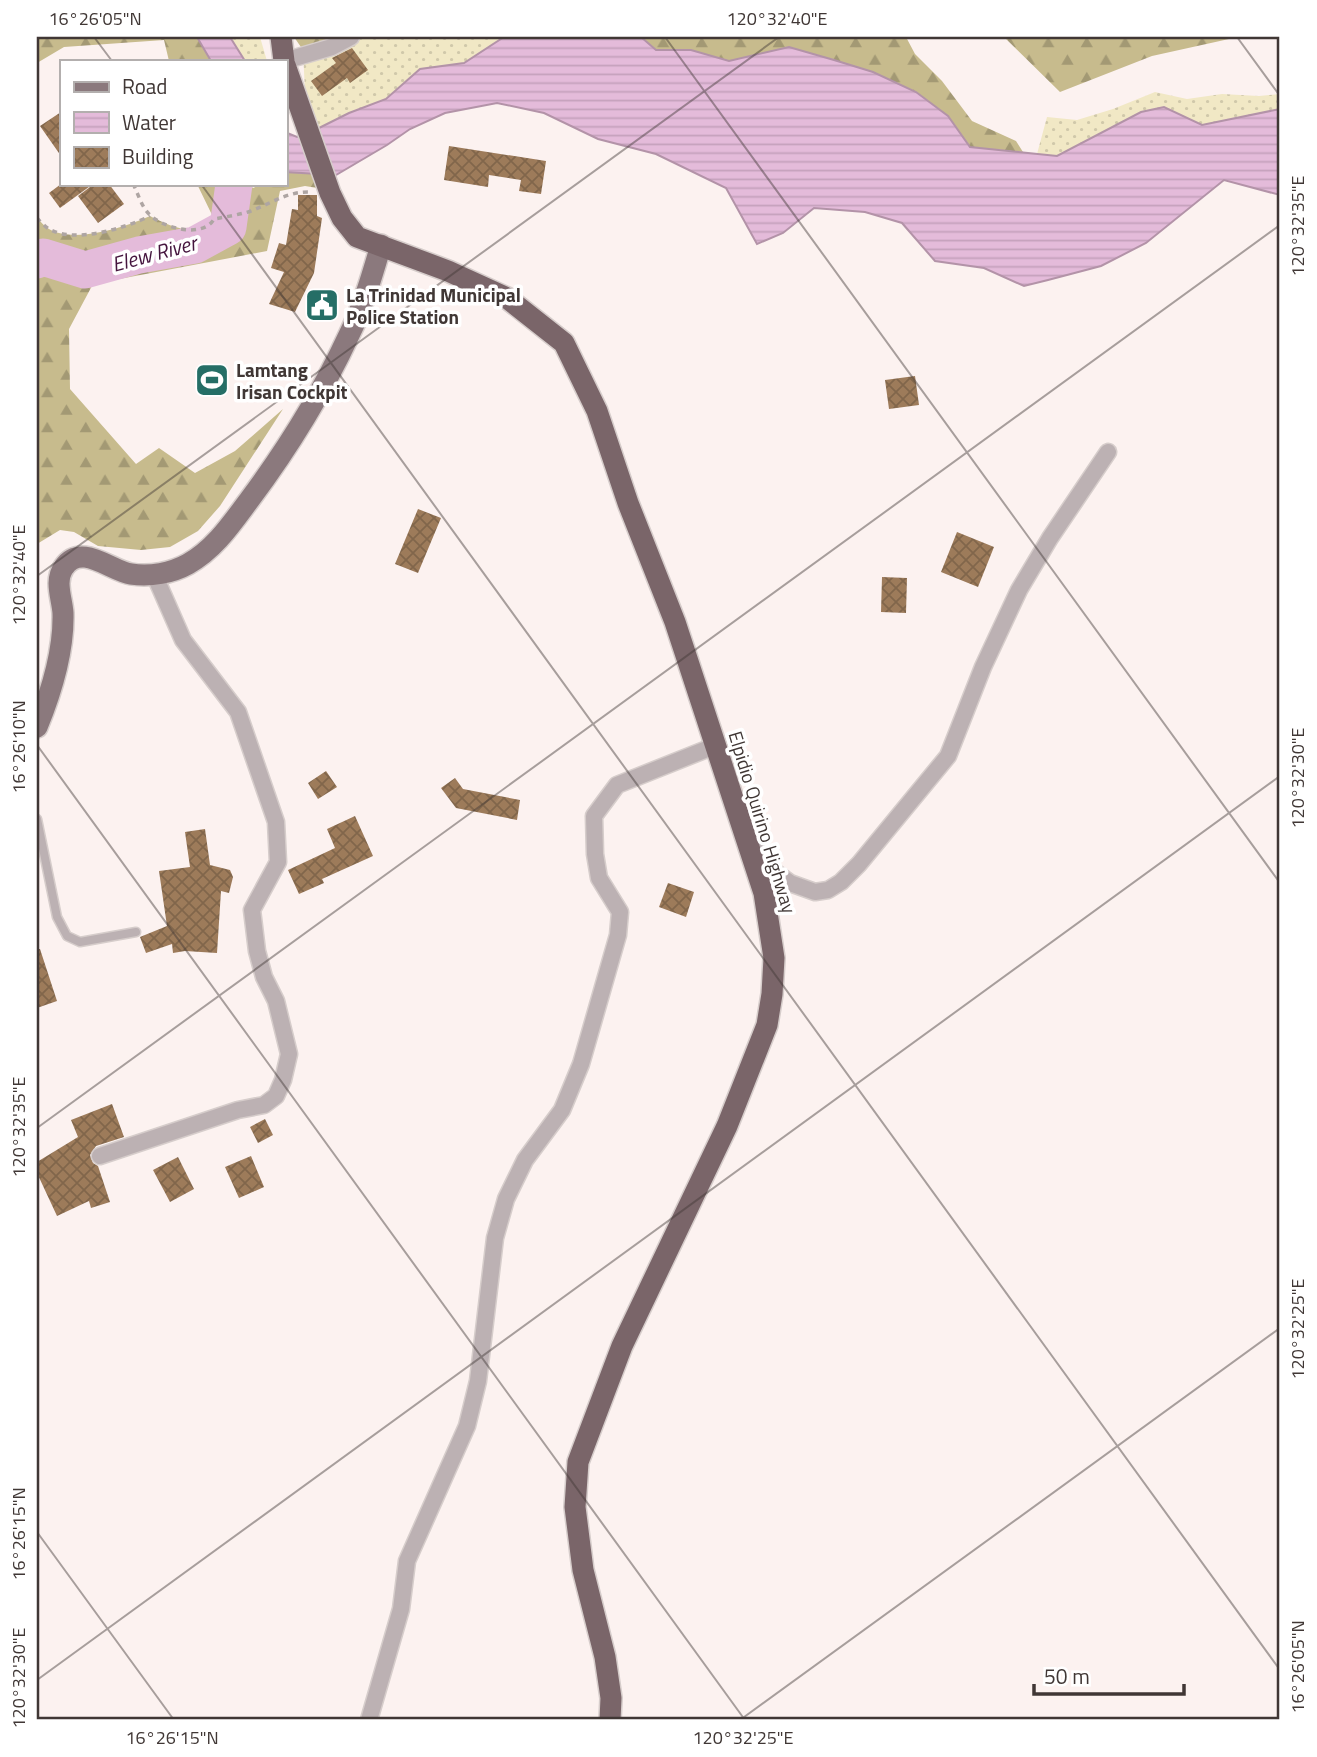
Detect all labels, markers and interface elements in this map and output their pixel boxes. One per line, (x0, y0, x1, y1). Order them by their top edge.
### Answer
text: 16°26'05"N (48, 5, 142, 32)
text: 120°32'40"E (726, 5, 828, 32)
legend (60, 60, 287, 186)
text: Road (122, 70, 167, 102)
text: Water (122, 106, 176, 138)
text: Building (122, 140, 194, 172)
text: 120°32'35"E (1284, 175, 1311, 277)
water label: Elew River (108, 226, 202, 280)
place label: La Trinidad Municipal Police Station (346, 280, 521, 331)
public building icon: La Trinidad Municipal Police Station (303, 286, 341, 324)
place label: Lamtang Irisan Cockpit (236, 355, 348, 406)
sports icon: Lamtang Irisan Cockpit (193, 361, 231, 399)
text: 120°32'40"E (5, 524, 32, 626)
text: 16°26'10"N (5, 700, 32, 794)
street label: Elpidio Quirino Highway (721, 727, 805, 917)
text: 120°32'30"E (1284, 727, 1311, 829)
text: 120°32'35"E (5, 1076, 32, 1178)
text: 120°32'25"E (1284, 1278, 1311, 1380)
text: 16°26'15"N (5, 1487, 32, 1581)
text: 16°26'05"N (1284, 1620, 1311, 1714)
text: 120°32'30"E (5, 1627, 32, 1729)
scale bar (1034, 1652, 1184, 1696)
text: 50 m (1044, 1660, 1090, 1692)
text: 16°26'15"N (125, 1724, 219, 1751)
text: 120°32'25"E (692, 1724, 794, 1751)

